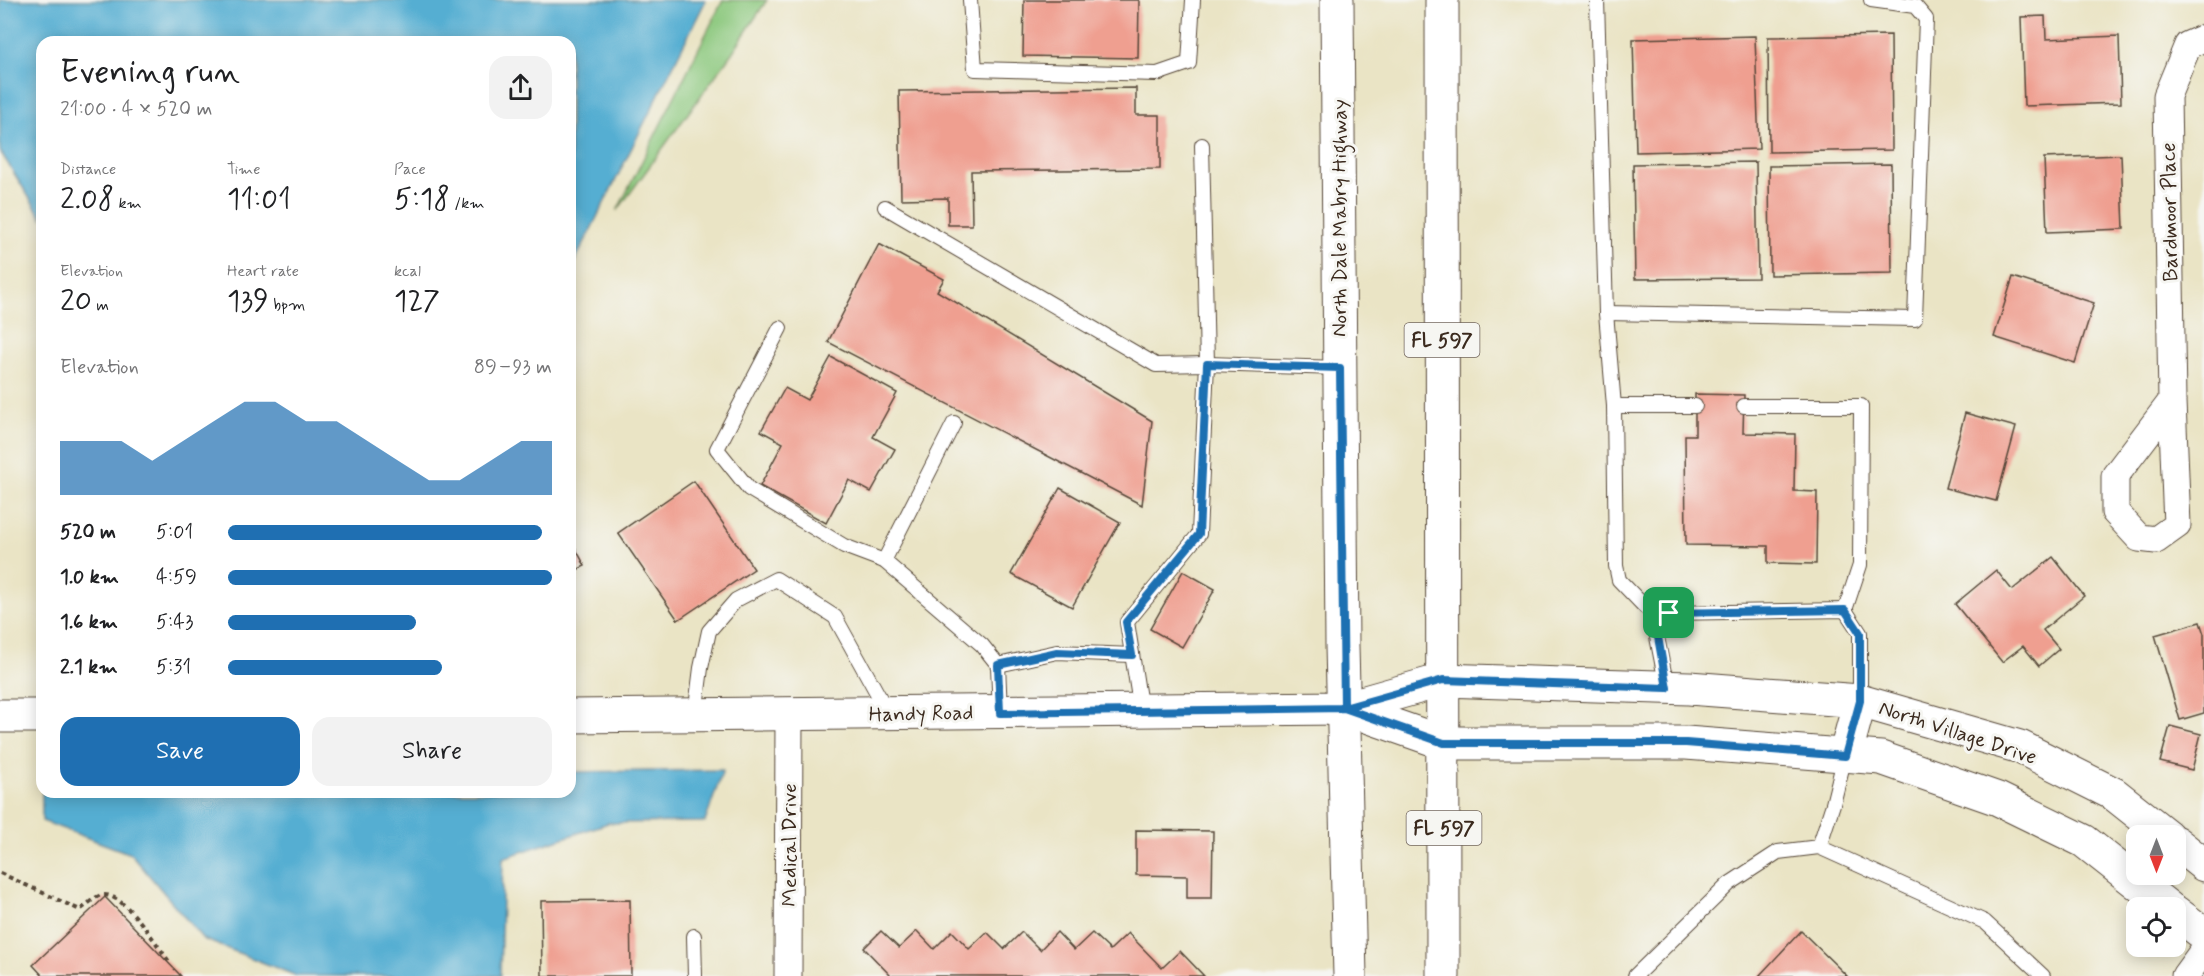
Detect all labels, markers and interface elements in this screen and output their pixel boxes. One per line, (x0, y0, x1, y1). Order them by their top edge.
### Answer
text: Evening run (60, 51, 240, 95)
button: share (489, 56, 552, 119)
text: 21:00 · 4 × 520 m (60, 96, 212, 123)
street label: North Dale Mabry Highway (1326, 99, 1356, 337)
street label: Bardmoor Place (2155, 142, 2185, 282)
text: Distance (60, 159, 116, 180)
text: Time (227, 159, 261, 180)
text: Pace (394, 159, 426, 180)
text: 2.08 (60, 180, 114, 219)
text: 11:01 (227, 180, 291, 219)
text: 5:18 (394, 180, 450, 219)
text: km (114, 193, 142, 214)
text: /km (450, 193, 485, 214)
text: Elevation (60, 261, 123, 282)
text: Heart rate (227, 261, 299, 282)
text: kcal (394, 261, 421, 282)
text: 20 (60, 282, 92, 321)
text: 139 (227, 282, 269, 321)
text: 127 (394, 282, 440, 321)
text: m (92, 295, 109, 316)
text: bpm (269, 295, 305, 316)
road number: FL 597 (1404, 323, 1480, 357)
text: Elevation (60, 354, 139, 381)
text: 89–93 m (474, 354, 552, 381)
text: 520 m (60, 519, 116, 546)
text: 5:01 (156, 519, 193, 546)
text: 1.0 km (60, 564, 119, 591)
text: 4:59 (156, 564, 197, 591)
pin (1643, 587, 1694, 638)
icon: arrive (1652, 596, 1685, 629)
text: 1.6 km (60, 609, 118, 636)
text: 5:43 (156, 609, 193, 636)
text: 2.1 km (60, 654, 117, 681)
text: 5:31 (156, 654, 191, 681)
street label: North Village Drive (1875, 694, 2040, 772)
street label: Handy Road (868, 699, 974, 729)
button: Save (60, 717, 300, 786)
button: Share (312, 717, 552, 786)
street label: Medical Drive (776, 783, 804, 907)
road number: FL 597 (1406, 811, 1482, 845)
north arrow (2126, 825, 2186, 885)
map controls (2126, 825, 2186, 957)
button: locate (2126, 897, 2186, 957)

